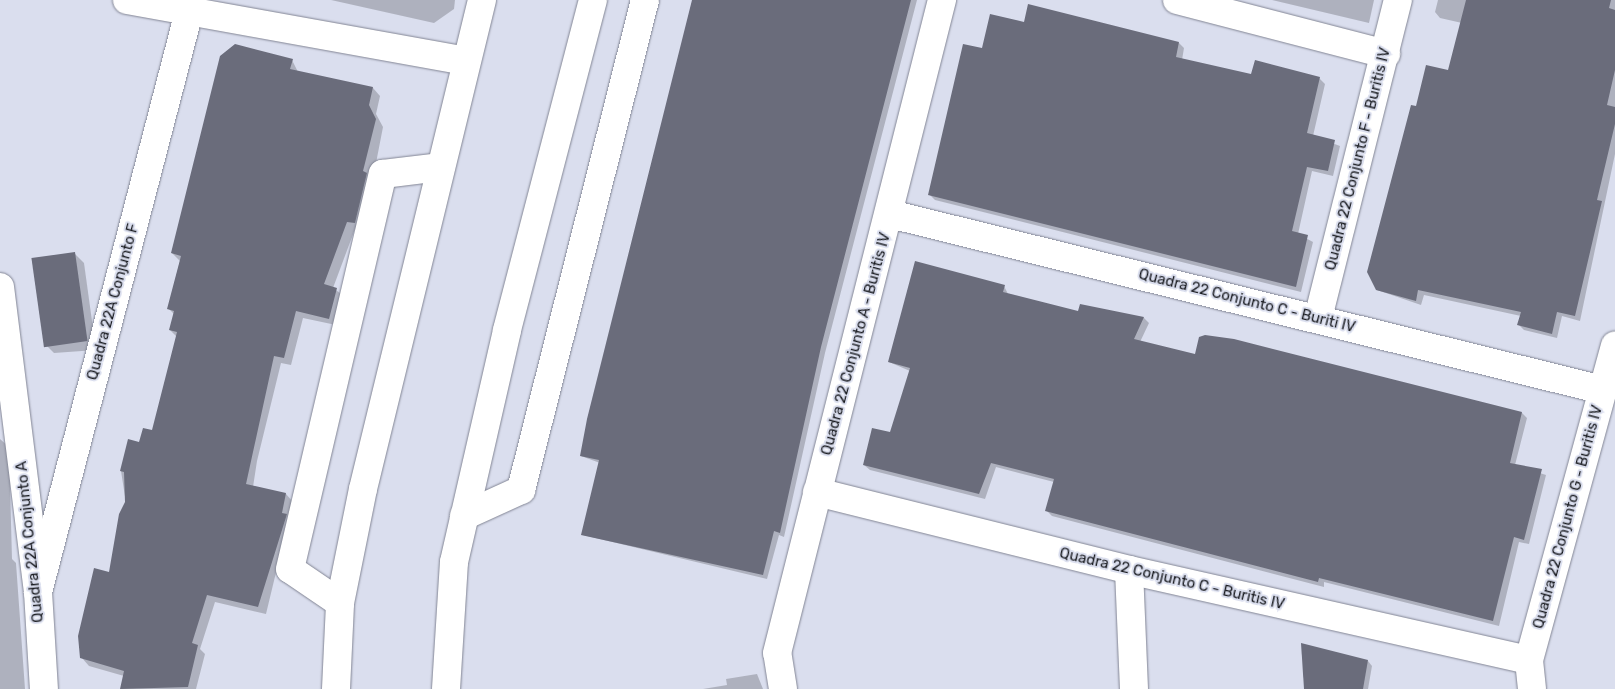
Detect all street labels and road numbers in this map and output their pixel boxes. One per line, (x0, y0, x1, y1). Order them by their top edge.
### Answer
street label: Quadra 22 Conjunto F - Buritis IV (1322, 46, 1394, 272)
street label: Quadra 22A Conjunto F (83, 222, 143, 382)
street label: Quadra 22 Conjunto A - Buritis IV (817, 230, 895, 458)
street label: Quadra 22 Conjunto C - Buriti IV (1137, 265, 1357, 337)
street label: Quadra 22 Conjunto G - Buritis IV (1529, 403, 1607, 631)
street label: Quadra 22A Conjunto A (13, 460, 47, 624)
street label: Quadra 22 Conjunto C - Buritis IV (1058, 544, 1286, 614)

